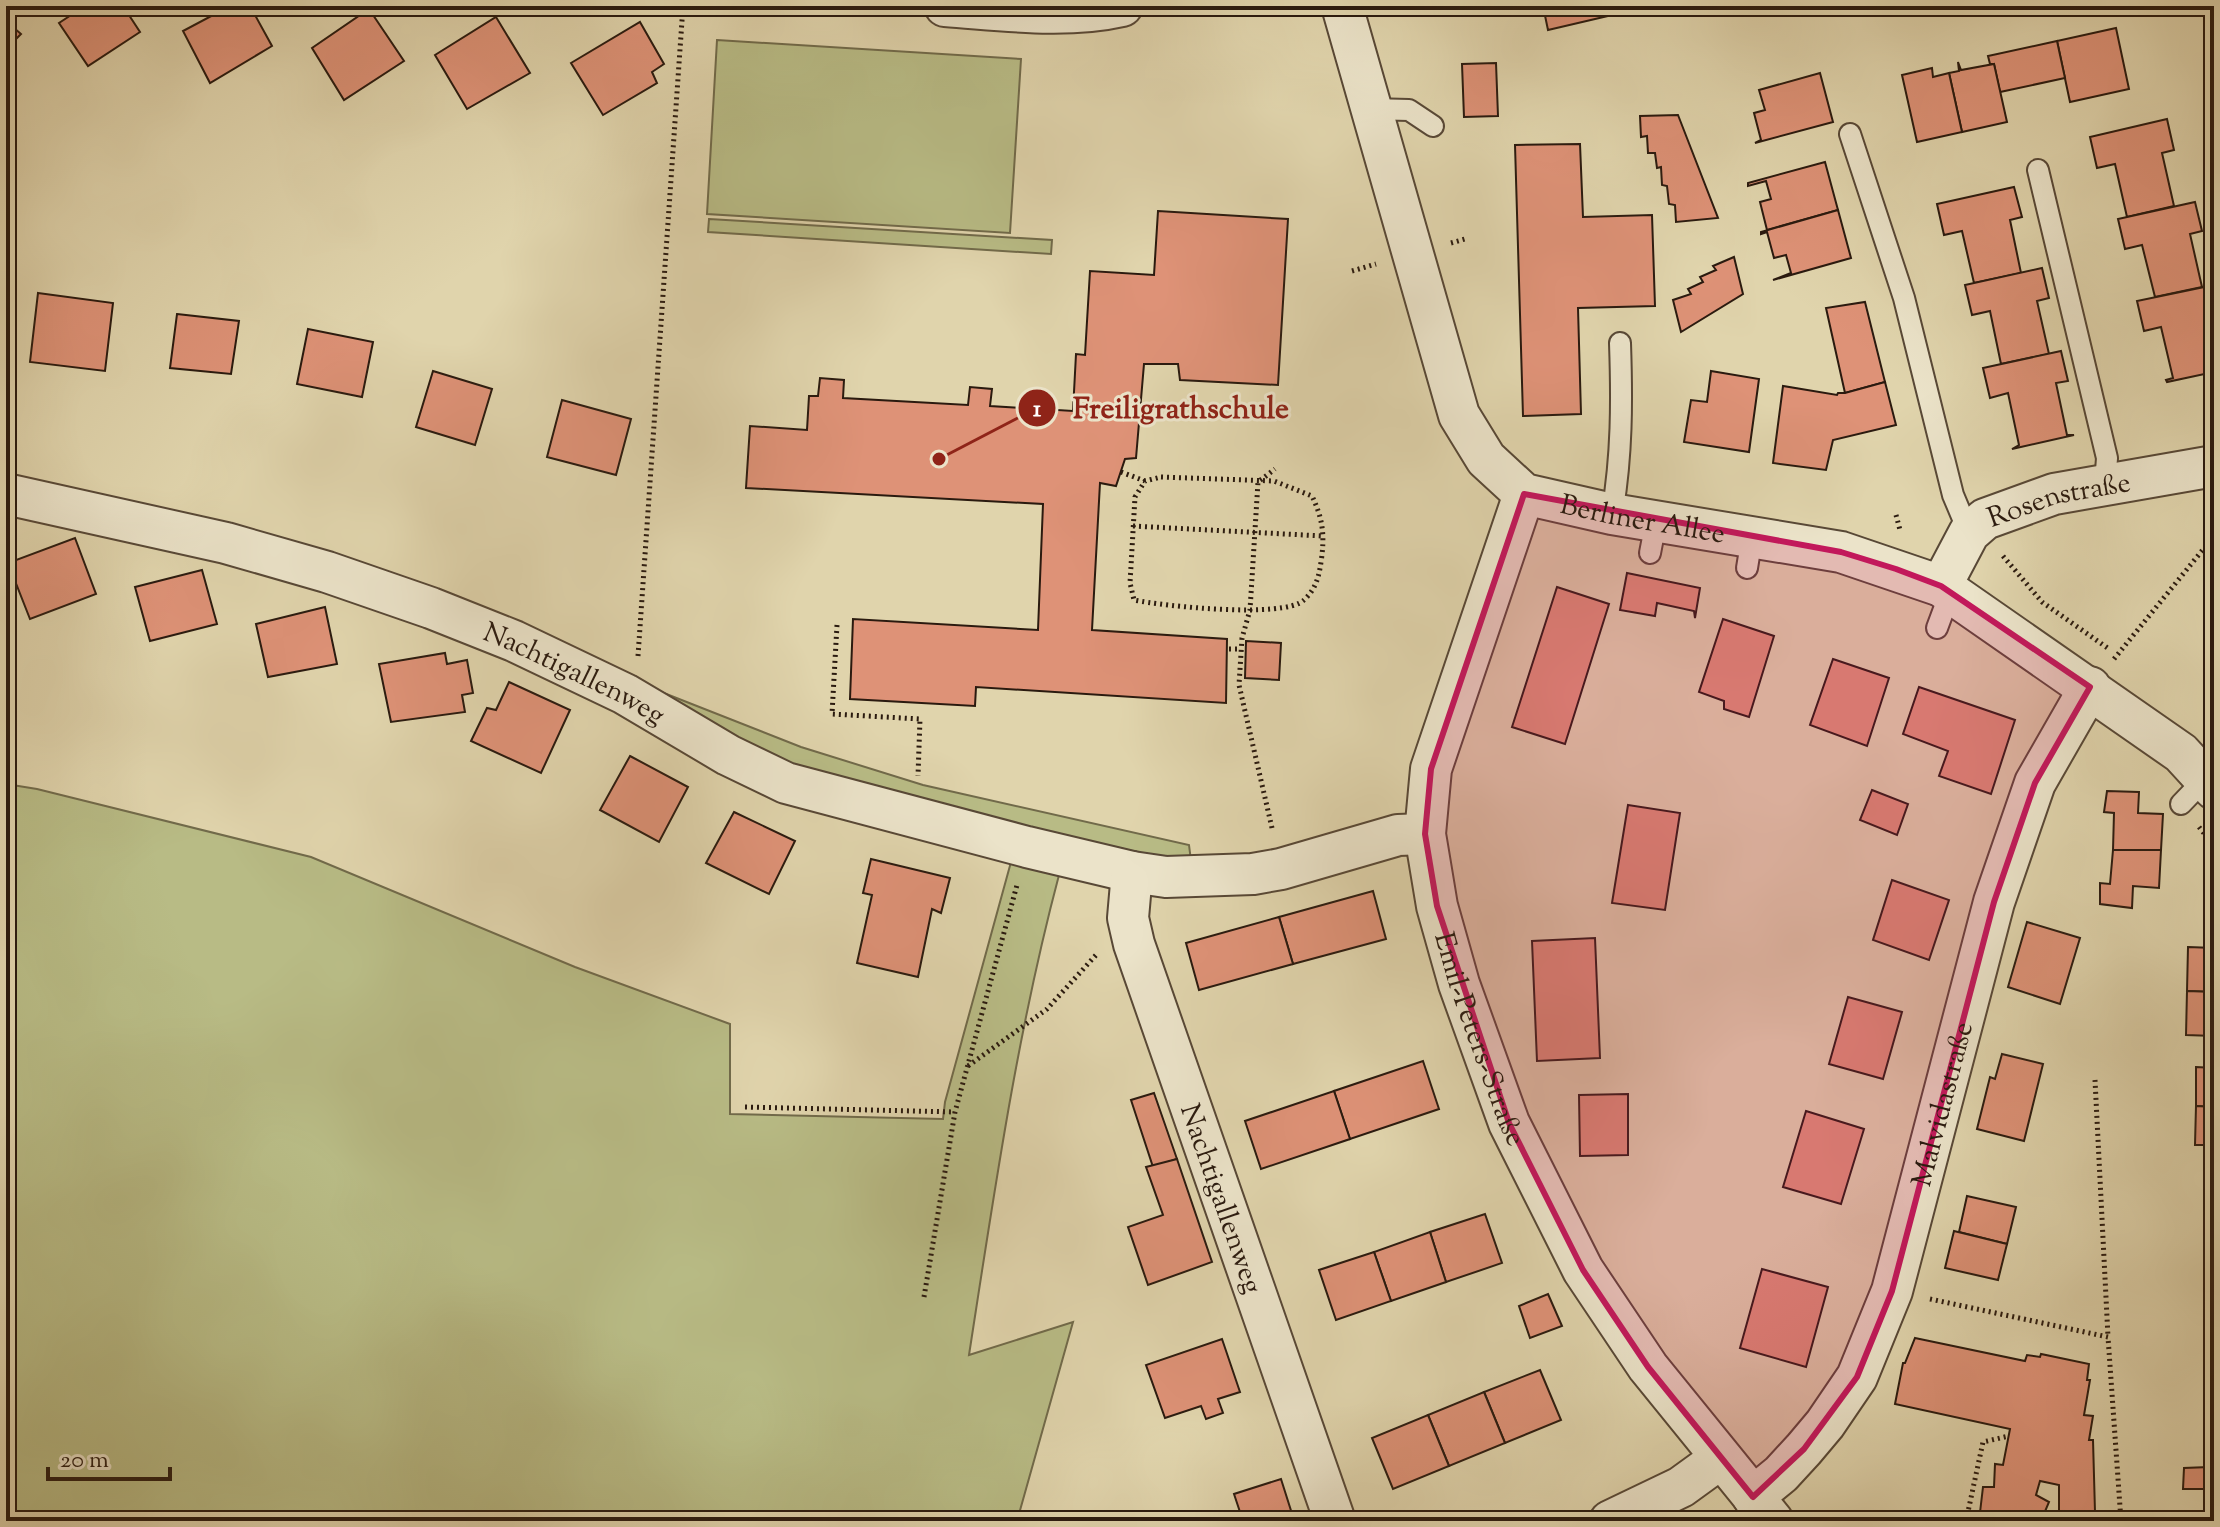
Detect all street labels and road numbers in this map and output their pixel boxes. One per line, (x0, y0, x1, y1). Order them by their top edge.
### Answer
street label: Rosenstraße (1982, 464, 2134, 540)
street label: Berliner Allee (1556, 486, 1728, 555)
street label: Nachtigallenweg (477, 614, 672, 736)
street label: Emil-Peters-Straße (1422, 928, 1534, 1154)
street label: Malvidastraße (1903, 1018, 1985, 1192)
street label: Nachtigallenweg (1168, 1099, 1271, 1299)

